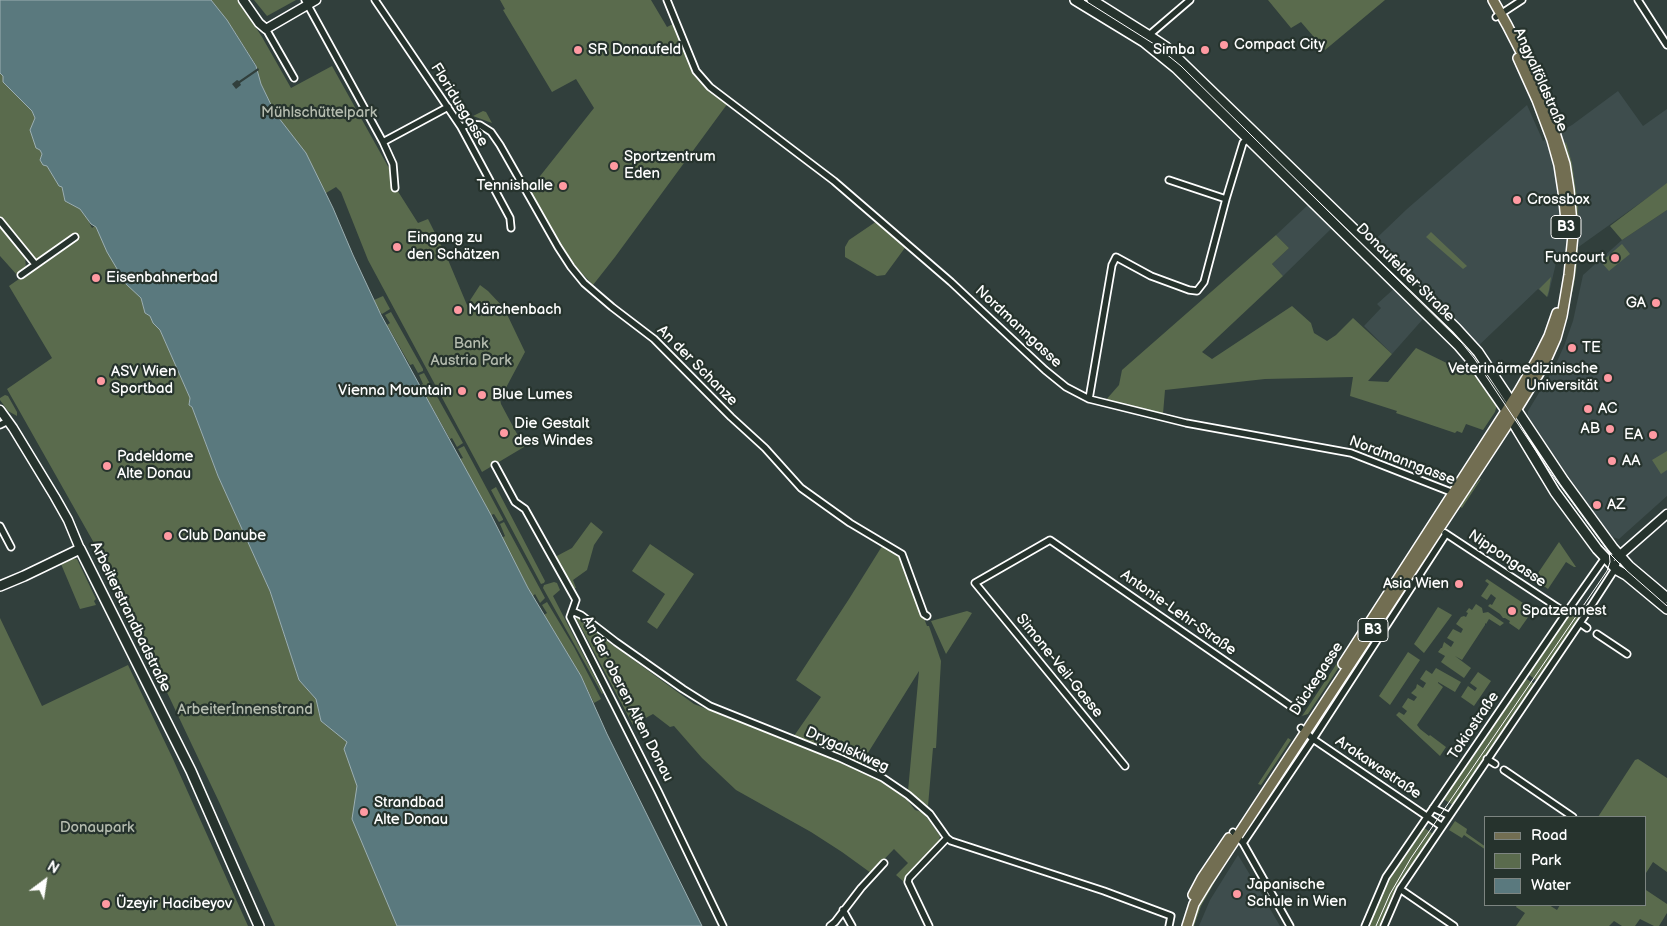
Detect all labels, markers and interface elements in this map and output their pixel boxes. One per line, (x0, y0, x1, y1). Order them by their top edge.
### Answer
street label: Angyalföldstraße (1509, 25, 1571, 135)
place label: Compact City (1234, 36, 1325, 54)
marker: Compact City (1218, 39, 1230, 51)
place label: SR Donaufeld (588, 41, 681, 59)
place label: Simba (1153, 41, 1195, 59)
marker: SR Donaufeld (572, 44, 584, 56)
marker: Simba (1199, 44, 1211, 56)
street label: Floridusgasse (426, 60, 492, 150)
park label: Mühlschüttelpark (261, 104, 377, 122)
place label: Sportzentrum Eden (624, 148, 716, 183)
marker: Sportzentrum Eden (608, 160, 620, 172)
place label: Tennishalle (477, 177, 553, 195)
marker: Tennishalle (557, 180, 569, 192)
place label: Crossbox (1527, 191, 1590, 209)
marker: Crossbox (1511, 194, 1523, 206)
road number: B3 (1551, 216, 1581, 238)
street label: Donaufelder Straße (1352, 220, 1458, 326)
place label: Eingang zu den Schätzen (407, 229, 500, 264)
marker: Eingang zu den Schätzen (391, 241, 403, 253)
place label: Funcourt (1545, 249, 1605, 267)
marker: Funcourt (1609, 252, 1621, 264)
place label: Eisenbahnerbad (106, 269, 218, 287)
marker: Eisenbahnerbad (90, 272, 102, 284)
street label: Nordmanngasse (971, 282, 1065, 372)
place label: GA (1626, 294, 1646, 312)
marker: GA (1650, 297, 1662, 309)
place label: Märchenbach (468, 301, 562, 319)
marker: Märchenbach (452, 304, 464, 316)
street label: An der Schanze (653, 322, 741, 410)
park label: Bank Austria Park (431, 335, 511, 370)
place label: TE (1582, 339, 1601, 357)
marker: TE (1566, 342, 1578, 354)
place label: Veterinärmedizinische Universität (1448, 360, 1598, 395)
place label: ASV Wien Sportbad (111, 363, 176, 398)
marker: Veterinärmedizinische Universität (1602, 372, 1614, 384)
marker: ASV Wien Sportbad (95, 375, 107, 387)
place label: Vienna Mountain (338, 382, 452, 400)
marker: Vienna Mountain (456, 385, 468, 397)
place label: Blue Lumes (492, 386, 573, 404)
marker: Blue Lumes (476, 389, 488, 401)
place label: AC (1598, 400, 1617, 418)
marker: AC (1582, 403, 1594, 415)
place label: Die Gestalt des Windes (514, 415, 593, 450)
place label: AB (1581, 420, 1600, 438)
marker: AB (1604, 423, 1616, 435)
place label: EA (1624, 426, 1643, 444)
marker: Die Gestalt des Windes (498, 427, 510, 439)
marker: EA (1647, 429, 1659, 441)
street label: Nordmanngasse (1346, 432, 1458, 490)
place label: Padeldome Alte Donau (117, 448, 193, 483)
place label: AA (1622, 452, 1640, 470)
marker: AA (1606, 455, 1618, 467)
marker: Padeldome Alte Donau (101, 460, 113, 472)
place label: AZ (1607, 496, 1625, 514)
marker: AZ (1591, 499, 1603, 511)
street label: Nippongasse (1465, 526, 1549, 592)
place label: Club Danube (178, 527, 266, 545)
marker: Club Danube (162, 530, 174, 542)
street label: Arbeiterstrandbadstraße (86, 539, 174, 695)
street label: Antonie-Lehr-Straße (1117, 566, 1239, 660)
place label: Asia Wien (1383, 575, 1449, 593)
marker: Asia Wien (1453, 578, 1465, 590)
place label: Spatzennest (1522, 602, 1607, 620)
marker: Spatzennest (1506, 605, 1518, 617)
street label: Simone-Veil-Gasse (1012, 610, 1106, 722)
street label: An der oberen Alten Donau (577, 613, 677, 785)
road number: B3 (1358, 618, 1388, 642)
street label: Dückegasse (1287, 639, 1347, 719)
street label: Tokiostraße (1445, 689, 1503, 763)
park label: ArbeiterInnenstrand (177, 701, 313, 719)
street label: Drygalskiweg (802, 724, 892, 776)
street label: Arakawastraße (1332, 733, 1424, 803)
place label: Strandbad Alte Donau (374, 794, 448, 829)
marker: Strandbad Alte Donau (358, 806, 370, 818)
legend (1484, 816, 1647, 906)
park label: Donaupark (60, 819, 134, 837)
text: Road (1531, 826, 1567, 845)
text: Park (1531, 851, 1561, 870)
north arrow (20, 856, 70, 906)
text: N (44, 858, 62, 878)
place label: Japanische Schule in Wien (1247, 876, 1347, 911)
text: Water (1531, 876, 1571, 895)
marker: Japanische Schule in Wien (1231, 888, 1243, 900)
place label: Üzeyir Hacibeyov (116, 895, 232, 913)
marker: Üzeyir Hacibeyov (100, 898, 112, 910)

